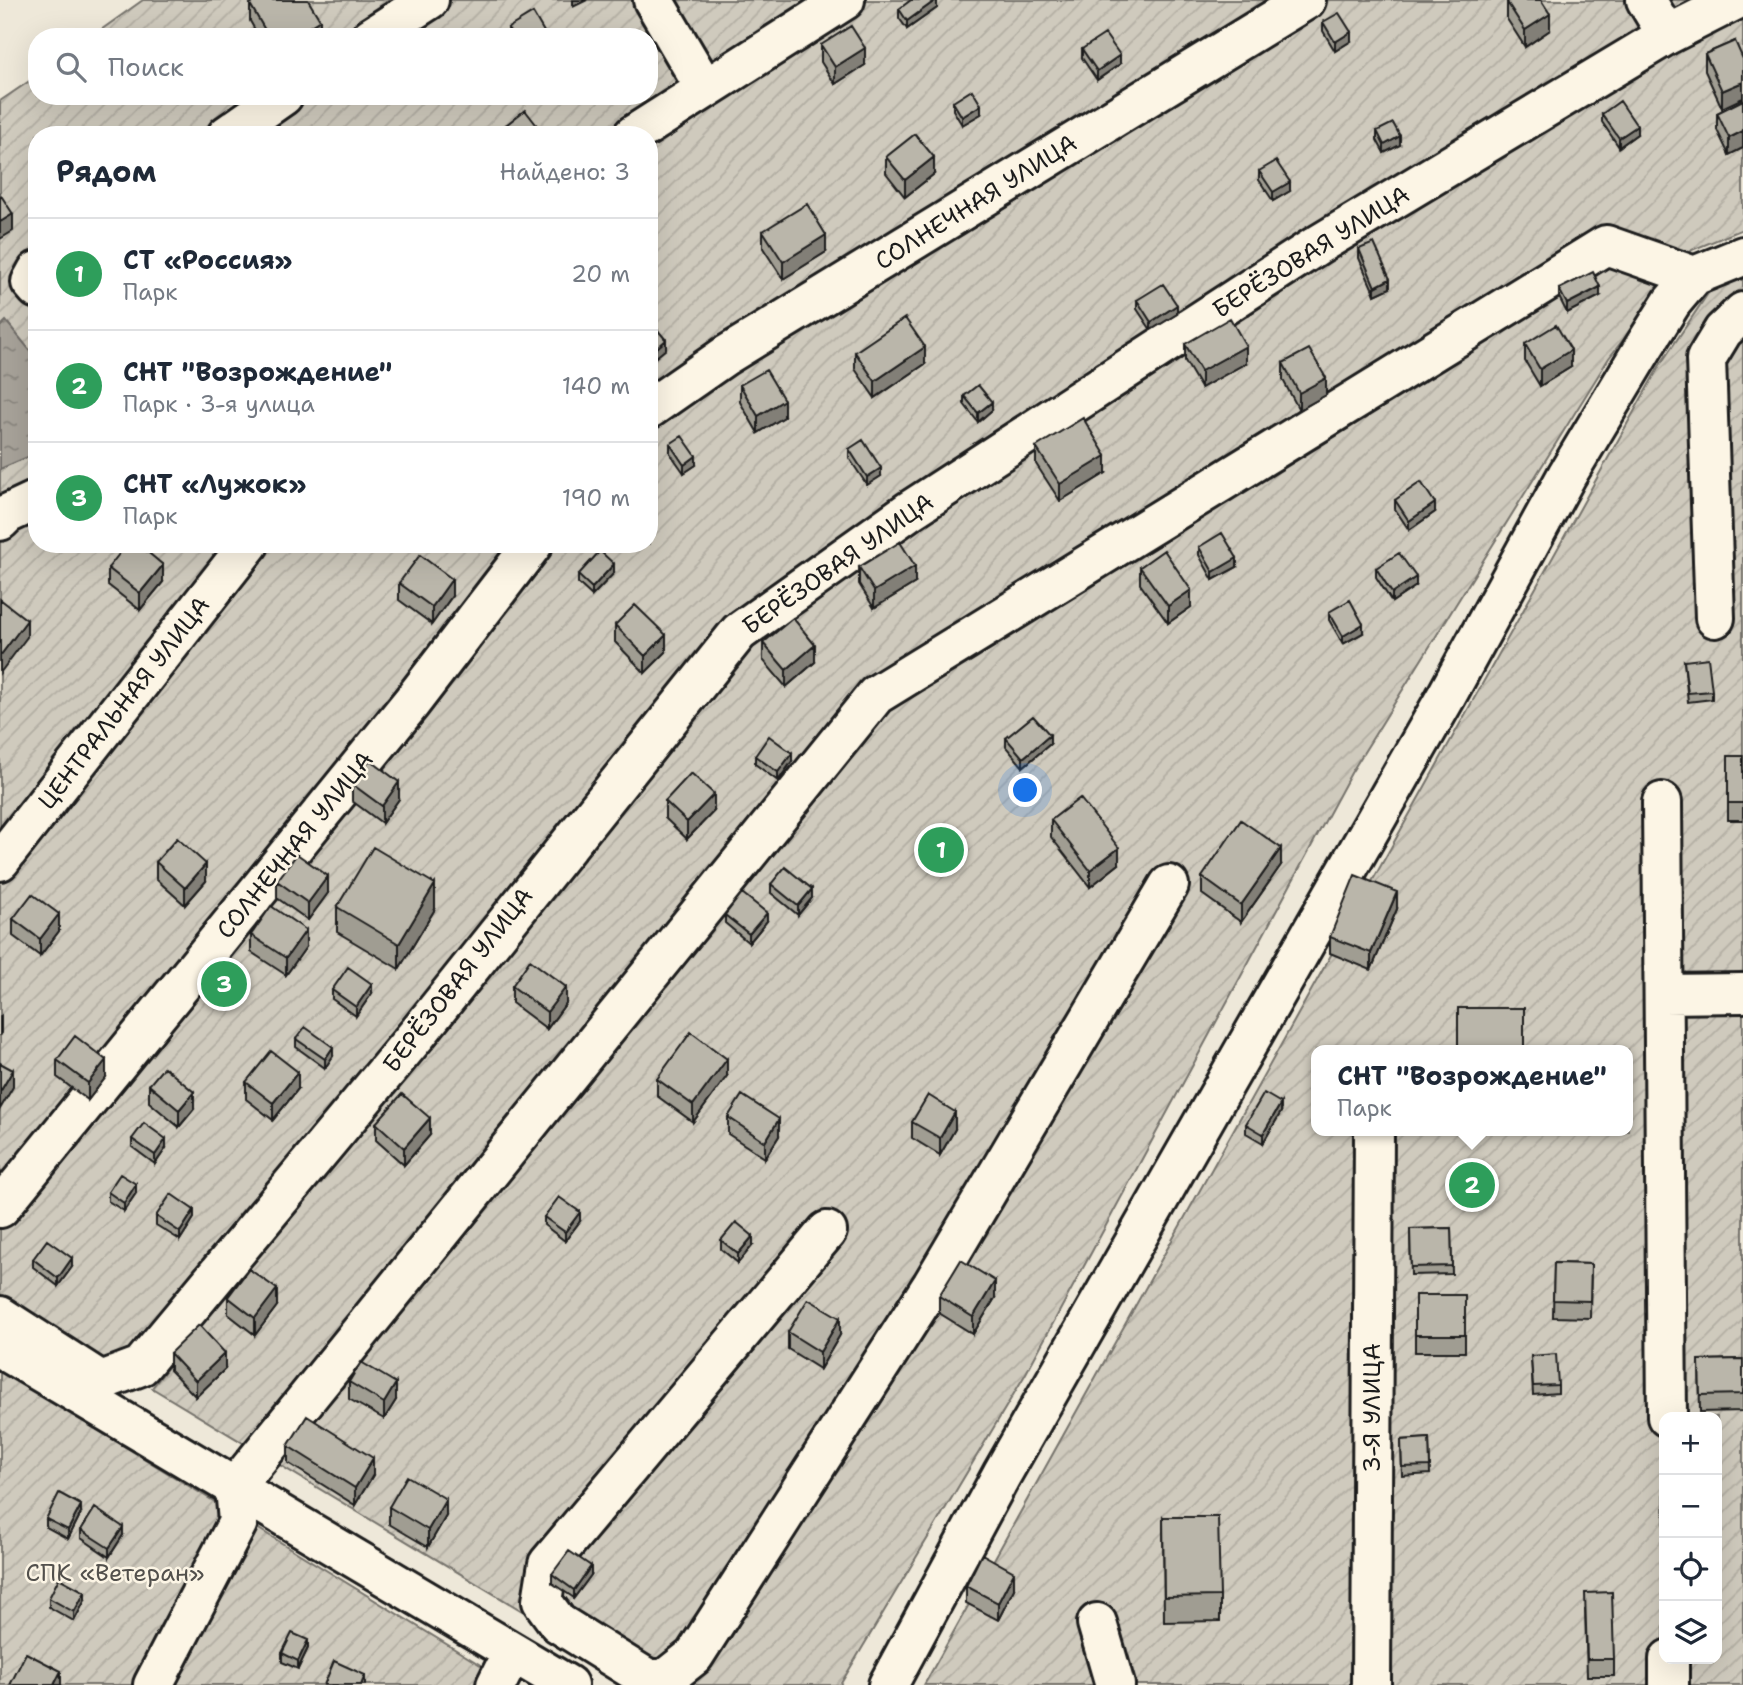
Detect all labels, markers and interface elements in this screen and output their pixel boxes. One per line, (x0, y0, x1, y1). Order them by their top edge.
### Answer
search box (28, 28, 658, 105)
icon: search (52, 48, 90, 86)
text: Поиск (108, 49, 184, 84)
street label: СОЛНЕЧНАЯ УЛИЦА (869, 127, 1083, 277)
text: Рядом (56, 151, 156, 192)
text: Найдено: 3 (500, 157, 630, 187)
street label: БЕРЁЗОВАЯ УЛИЦА (1206, 178, 1416, 326)
text: СТ «Россия» (123, 242, 292, 277)
text: 1 (74, 259, 84, 289)
text: 20 m (571, 259, 630, 289)
text: Парк (123, 277, 178, 307)
text: СНТ "Возрождение" (123, 354, 392, 389)
text: 2 (71, 371, 87, 401)
text: 140 m (562, 371, 630, 401)
text: Парк · 3-я улица (123, 389, 315, 419)
text: СНТ «Лужок» (123, 466, 306, 501)
text: 3 (71, 483, 87, 513)
text: 190 m (562, 483, 630, 513)
street label: БЕРЁЗОВАЯ УЛИЦА (736, 486, 940, 642)
text: Парк (123, 501, 178, 531)
street label: ЦЕНТРАЛЬНАЯ УЛИЦА (31, 590, 217, 816)
street label: СОЛНЕЧНАЯ УЛИЦА (209, 745, 381, 945)
your location (1008, 773, 1042, 807)
pin: 1 (918, 824, 964, 876)
street label: БЕРЁЗОВАЯ УЛИЦА (376, 881, 540, 1079)
pin: 3 (201, 958, 247, 1010)
popup (1311, 1045, 1633, 1136)
text: СНТ "Возрождение" (1337, 1058, 1607, 1093)
text: Парк (1337, 1093, 1392, 1123)
pin: 2 (1449, 1159, 1495, 1211)
street label: 3-Я УЛИЦА (1356, 1343, 1388, 1473)
map controls (1659, 1412, 1722, 1664)
button: + (1659, 1412, 1722, 1475)
button: − (1659, 1475, 1722, 1538)
button: locate (1659, 1538, 1722, 1601)
park label: СПК «Ветеран» (26, 1557, 204, 1589)
button: layers (1659, 1601, 1722, 1664)

